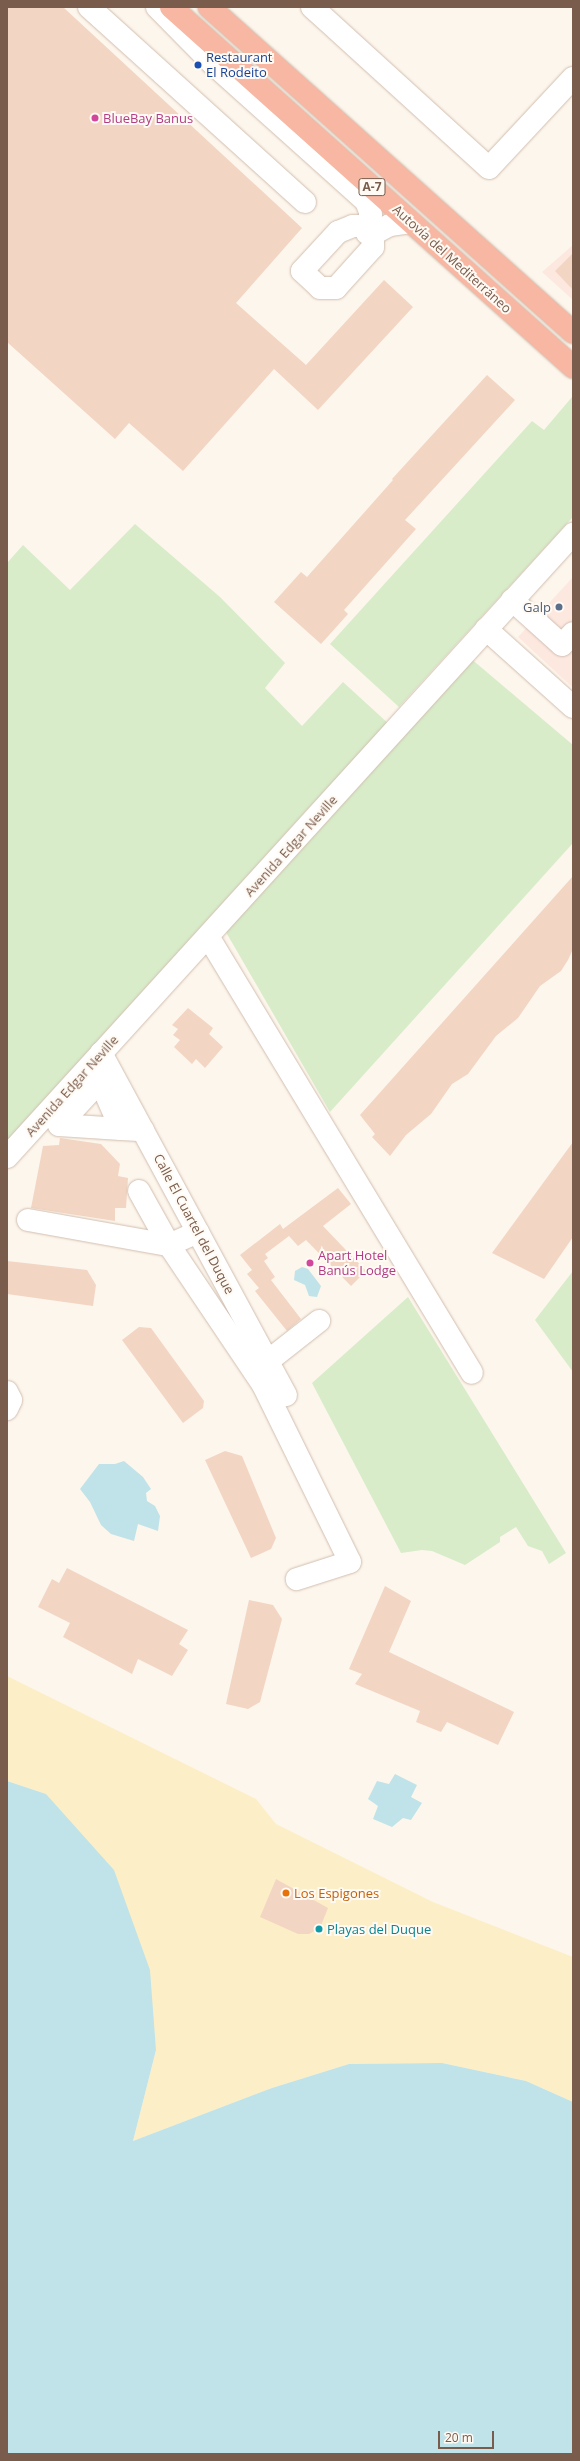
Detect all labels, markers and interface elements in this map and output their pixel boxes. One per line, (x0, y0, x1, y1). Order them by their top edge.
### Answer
place label: Restaurant El Rodeito (206, 50, 272, 81)
marker: Restaurant El Rodeito (193, 60, 203, 70)
place label: BlueBay Banus (103, 110, 193, 126)
marker: BlueBay Banus (90, 113, 100, 123)
road number: A-7 (358, 177, 386, 197)
street label: Autovía del Mediterráneo (390, 202, 514, 316)
place label: Galp (523, 599, 551, 615)
marker: Galp (554, 602, 564, 612)
street label: Avenida Edgar Neville (241, 792, 341, 900)
street label: Avenida Edgar Neville (22, 1032, 122, 1140)
street label: Calle El Cuartel del Duque (150, 1151, 238, 1297)
place label: Apart Hotel Banús Lodge (318, 1248, 396, 1279)
marker: Apart Hotel Banús Lodge (305, 1258, 315, 1268)
place label: Los Espigones (294, 1885, 379, 1901)
marker: Los Espigones (281, 1888, 291, 1898)
place label: Playas del Duque (327, 1921, 431, 1937)
marker: Playas del Duque (314, 1924, 324, 1934)
scale bar (440, 2423, 496, 2449)
text: 20 m (445, 2429, 473, 2446)

